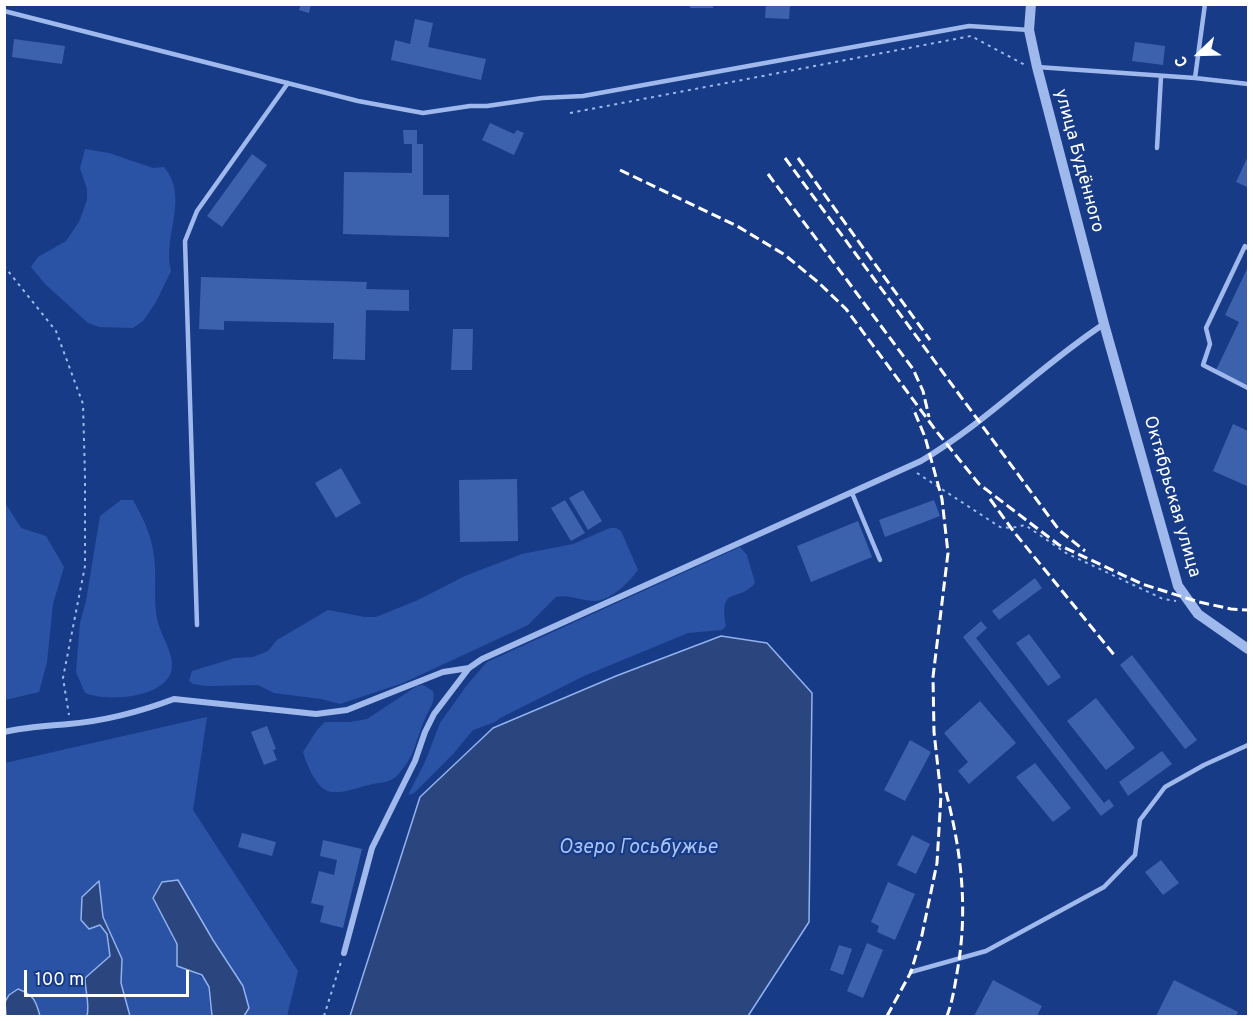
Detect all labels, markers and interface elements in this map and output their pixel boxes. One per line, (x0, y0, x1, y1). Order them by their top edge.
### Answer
north arrow (1169, 24, 1229, 84)
text: С (1171, 52, 1194, 70)
street label: улица Будённого (1048, 87, 1108, 235)
street label: Октябрьская улица (1138, 414, 1204, 580)
water label: Озеро Госьбужье (559, 837, 717, 861)
scale bar (27, 958, 192, 996)
text: 100 m (35, 969, 84, 992)

